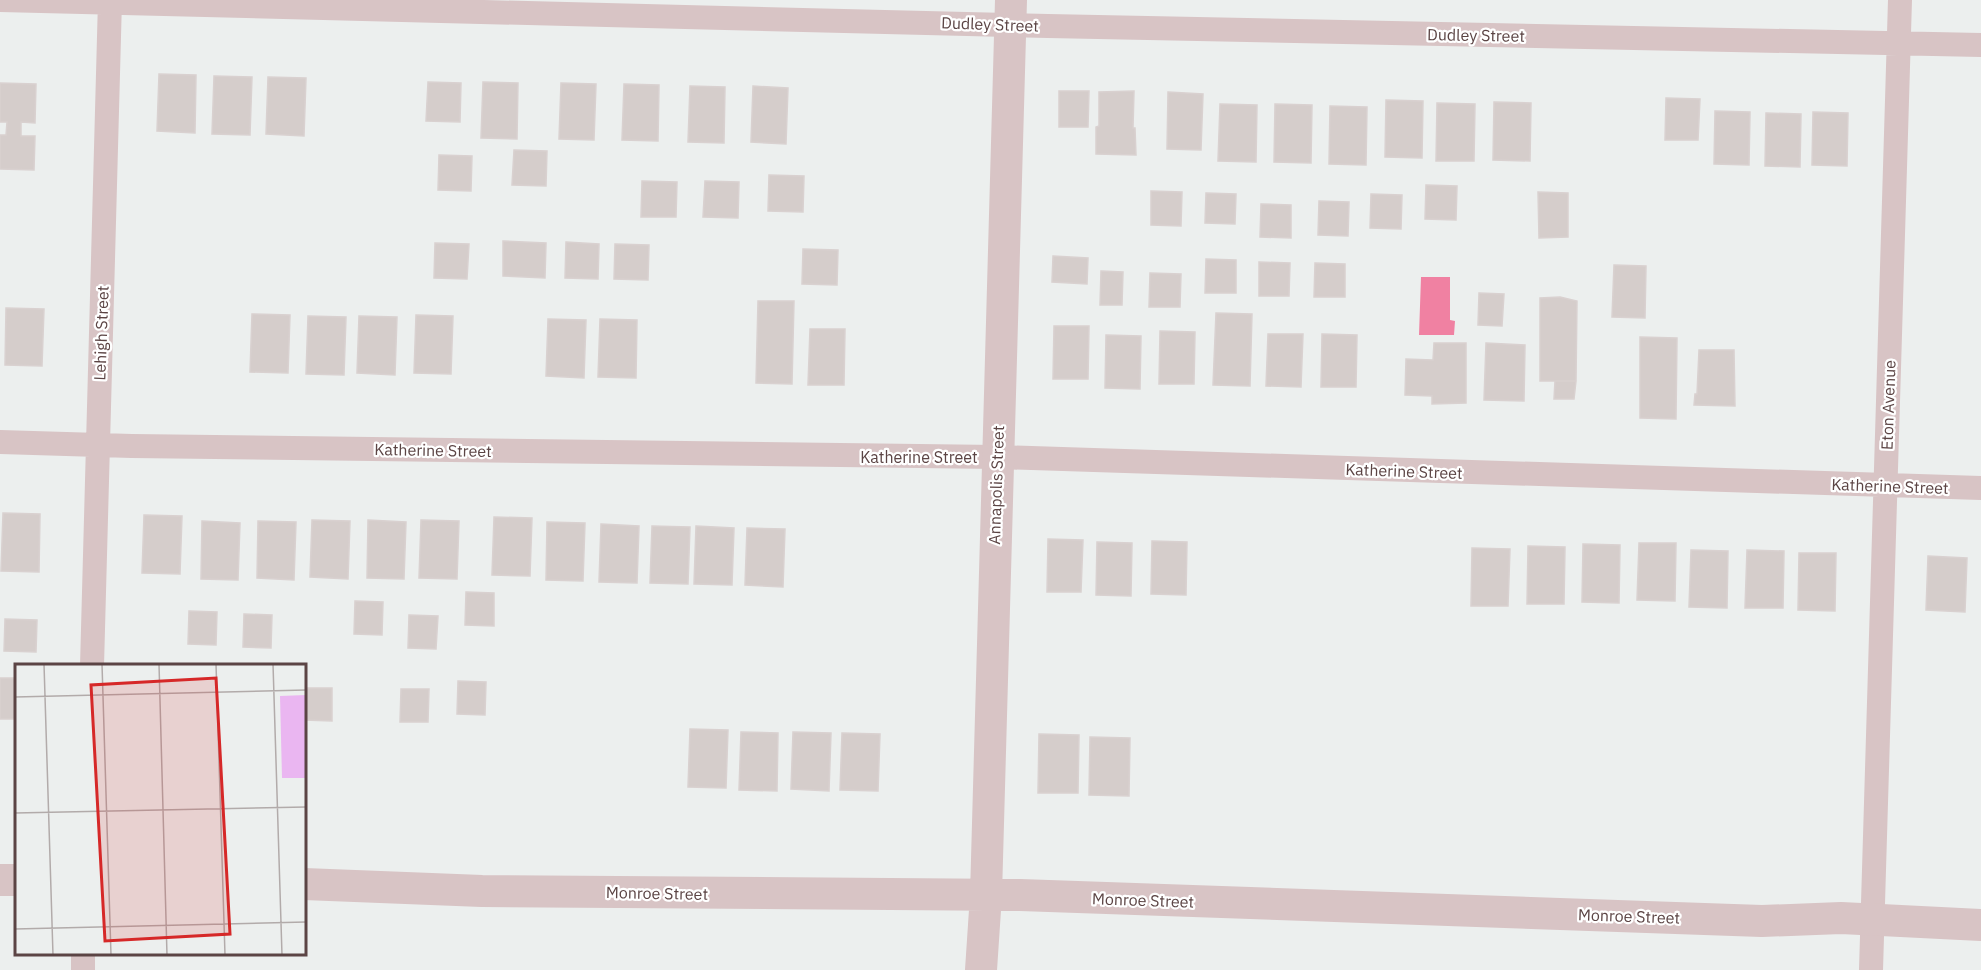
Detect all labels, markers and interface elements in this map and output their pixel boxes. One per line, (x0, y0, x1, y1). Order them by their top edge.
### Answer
street label: Dudley Street (941, 12, 1039, 36)
street label: Dudley Street (1427, 24, 1525, 46)
street label: Lehigh Street (89, 285, 113, 381)
street label: Eton Avenue (1876, 359, 1900, 450)
street label: Annapolis Street (984, 425, 1008, 545)
street label: Katherine Street (374, 439, 492, 461)
street label: Katherine Street (860, 447, 978, 467)
street label: Katherine Street (1345, 459, 1463, 483)
street label: Katherine Street (1831, 474, 1949, 498)
inset map (15, 664, 306, 955)
street label: Monroe Street (606, 882, 708, 904)
street label: Monroe Street (1092, 888, 1194, 912)
street label: Monroe Street (1578, 904, 1680, 928)

